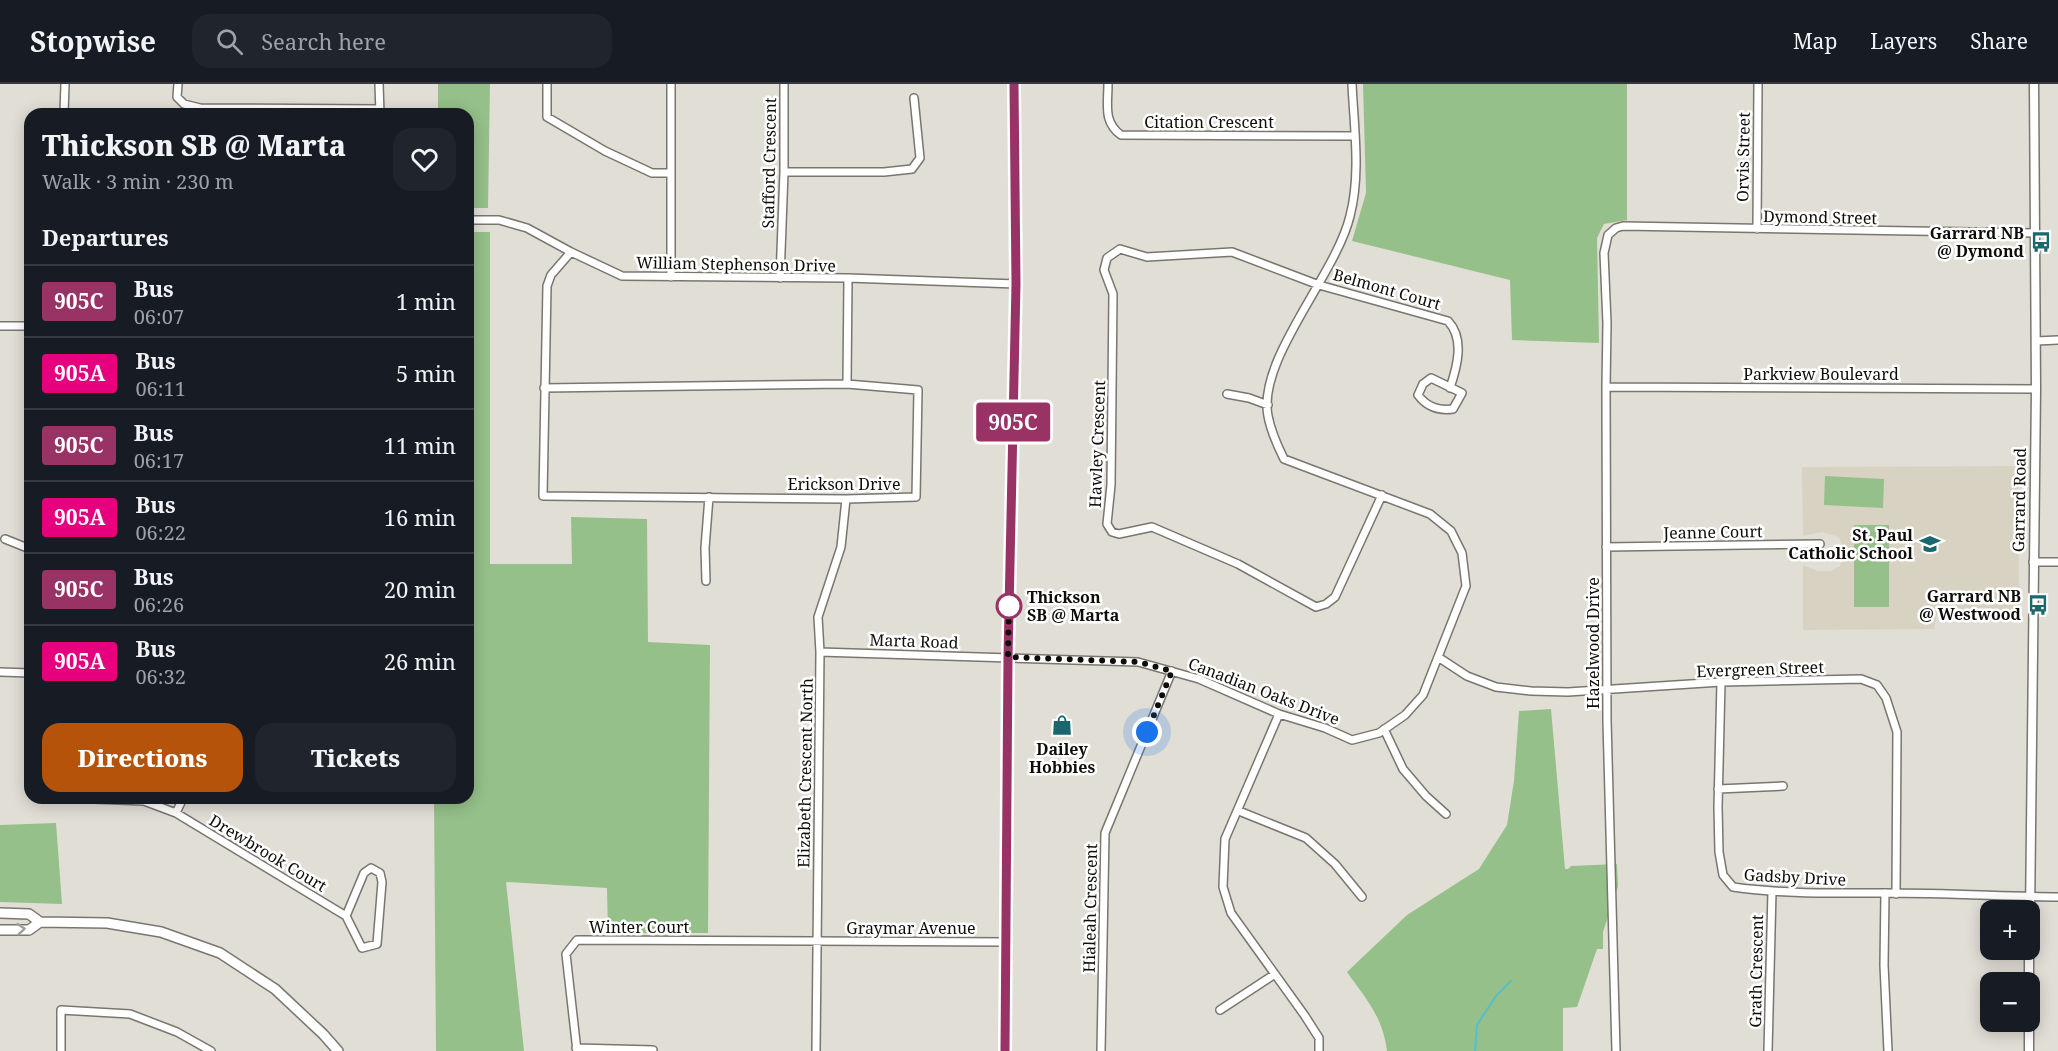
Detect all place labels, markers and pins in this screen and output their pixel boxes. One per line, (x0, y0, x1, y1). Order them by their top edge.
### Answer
place label: Garrard NB @ Dymond (1930, 222, 2025, 262)
bus stop icon: Garrard NB @ Dymond (2029, 230, 2053, 254)
place label: St. Paul Catholic School (1788, 524, 1913, 564)
school or university icon: St. Paul Catholic School (1918, 532, 1942, 556)
place label: Garrard NB @ Westwood (1919, 585, 2022, 625)
place label: Thickson SB @ Marta (1027, 586, 1120, 626)
marker: Thickson SB @ Marta (996, 593, 1022, 619)
bus stop icon: Garrard NB @ Westwood (2026, 593, 2050, 617)
shop icon: Dailey Hobbies (1050, 713, 1074, 737)
place label: Dailey Hobbies (1029, 738, 1095, 778)

